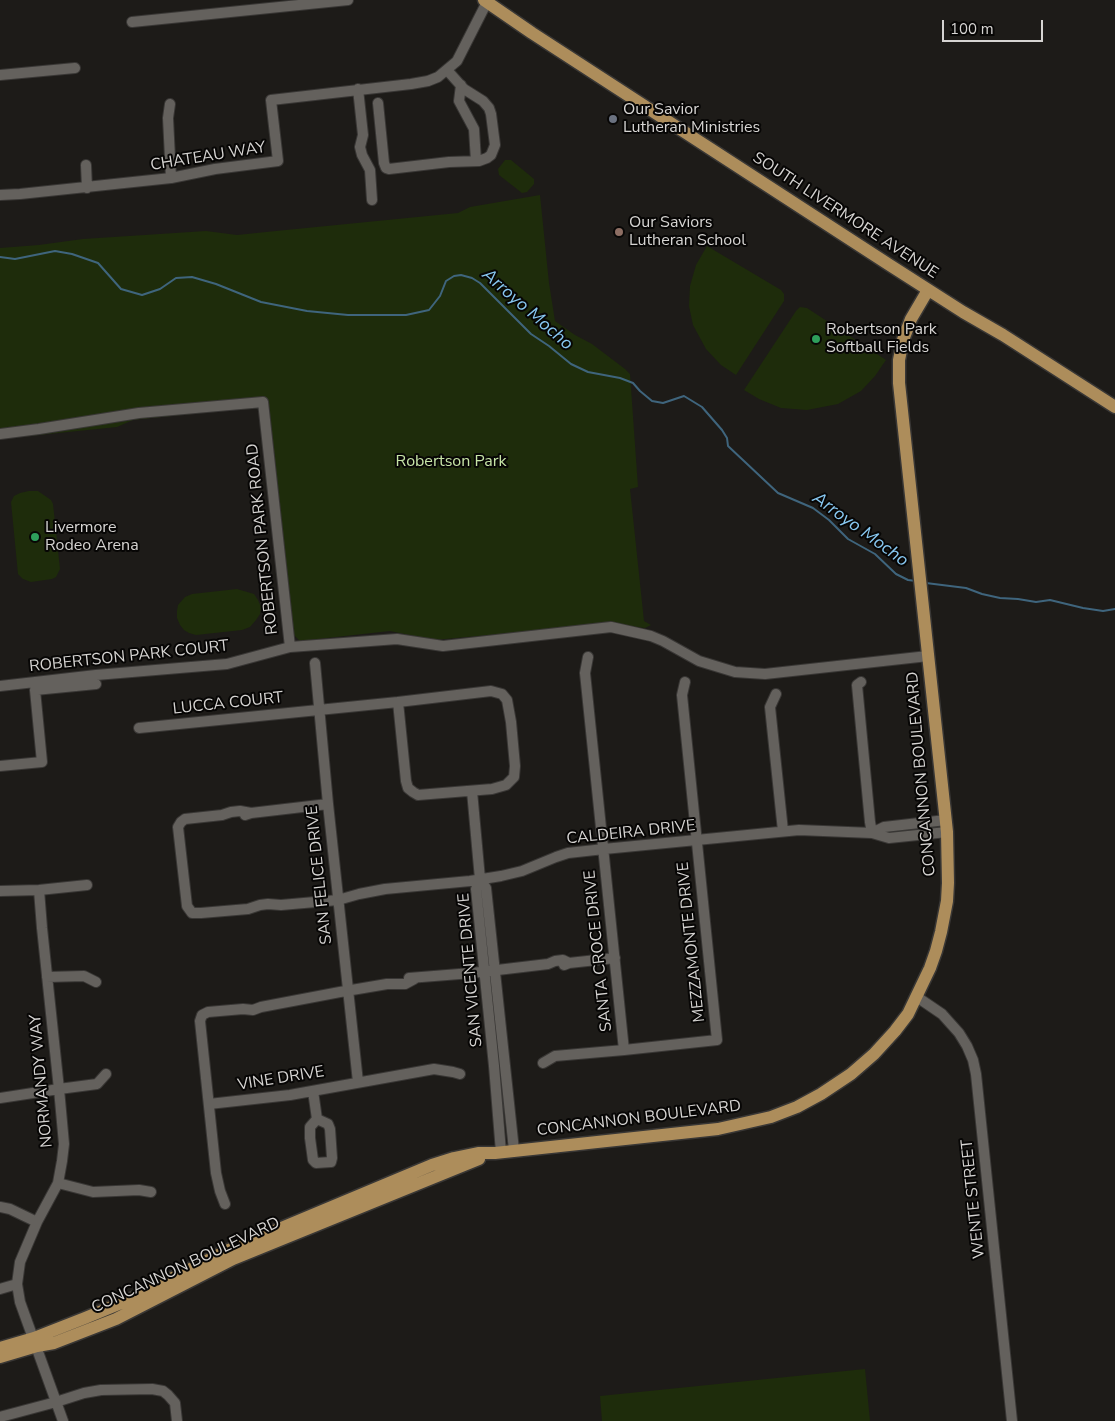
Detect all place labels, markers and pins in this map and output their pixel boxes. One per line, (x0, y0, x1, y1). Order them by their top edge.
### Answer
place label: Our Savior Lutheran Ministries (623, 100, 760, 138)
marker: Our Savior Lutheran Ministries (607, 113, 619, 125)
place label: Our Saviors Lutheran School (629, 213, 746, 251)
marker: Our Saviors Lutheran School (613, 226, 625, 238)
place label: Robertson Park Softball Fields (826, 320, 937, 358)
marker: Robertson Park Softball Fields (810, 333, 822, 345)
place label: Livermore Rodeo Arena (45, 518, 139, 556)
marker: Livermore Rodeo Arena (29, 531, 41, 543)

